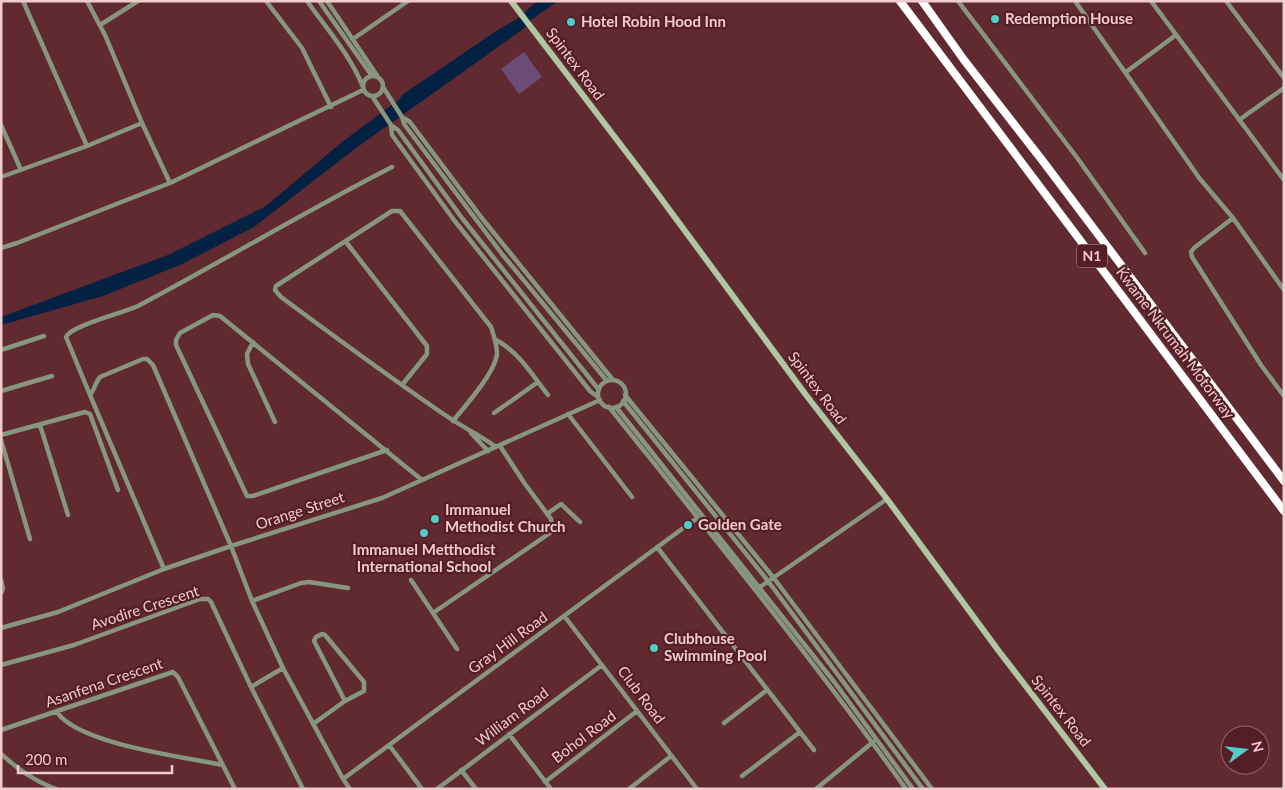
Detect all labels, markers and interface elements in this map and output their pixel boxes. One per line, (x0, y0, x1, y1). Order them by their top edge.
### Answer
place label: Redemption House (1005, 9, 1133, 27)
place label: Hotel Robin Hood Inn (581, 12, 726, 30)
marker: Redemption House (989, 13, 1001, 25)
marker: Hotel Robin Hood Inn (565, 16, 577, 28)
street label: Spintex Road (543, 24, 609, 103)
road number: N1 (1077, 245, 1107, 268)
street label: Kwame Nkrumah Motorway (1113, 263, 1239, 422)
street label: Spintex Road (785, 348, 851, 427)
street label: Orange Street (253, 487, 347, 533)
place label: Immanuel Methodist Church (445, 500, 566, 535)
marker: Immanuel Methodist Church (429, 513, 441, 525)
place label: Golden Gate (698, 515, 782, 533)
marker: Golden Gate (682, 519, 694, 531)
marker: Immanuel Metthodist International School (418, 527, 430, 539)
place label: Immanuel Metthodist International School (352, 540, 496, 575)
street label: Avodire Crescent (88, 581, 202, 633)
street label: Gray Hill Road (464, 607, 551, 677)
place label: Clubhouse Swimming Pool (664, 629, 767, 664)
marker: Clubhouse Swimming Pool (648, 642, 660, 654)
street label: Asanfena Crescent (43, 653, 165, 711)
street label: Club Road (614, 662, 669, 727)
street label: Spintex Road (1028, 671, 1095, 750)
street label: William Road (471, 683, 551, 749)
street label: Bohol Road (548, 706, 619, 766)
north arrow (1220, 725, 1270, 775)
text: N (1248, 739, 1268, 754)
scale bar (18, 742, 171, 774)
text: 200 m (25, 750, 67, 768)

